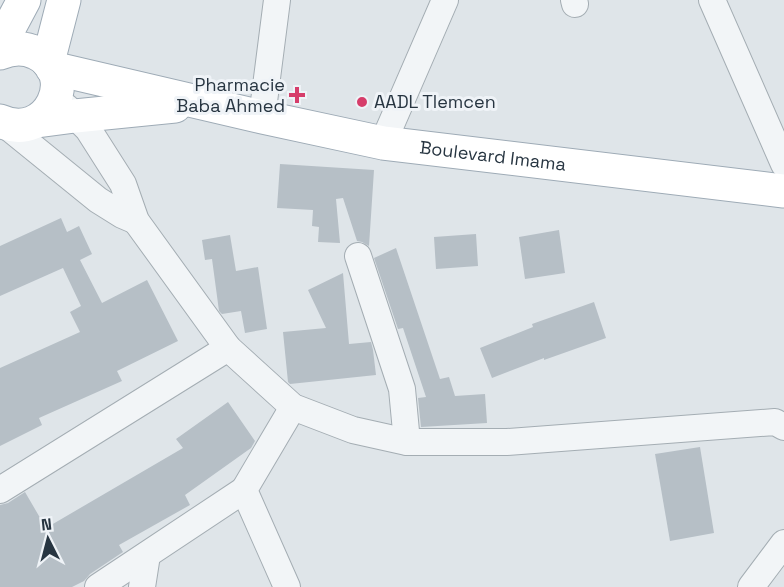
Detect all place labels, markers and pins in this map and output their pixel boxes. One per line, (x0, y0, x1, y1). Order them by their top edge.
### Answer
place label: Pharmacie Baba Ahmed (176, 73, 285, 117)
marker: Pharmacie Baba Ahmed (290, 88, 304, 102)
place label: AADL Tlemcen (374, 90, 496, 113)
marker: AADL Tlemcen (355, 95, 369, 109)

